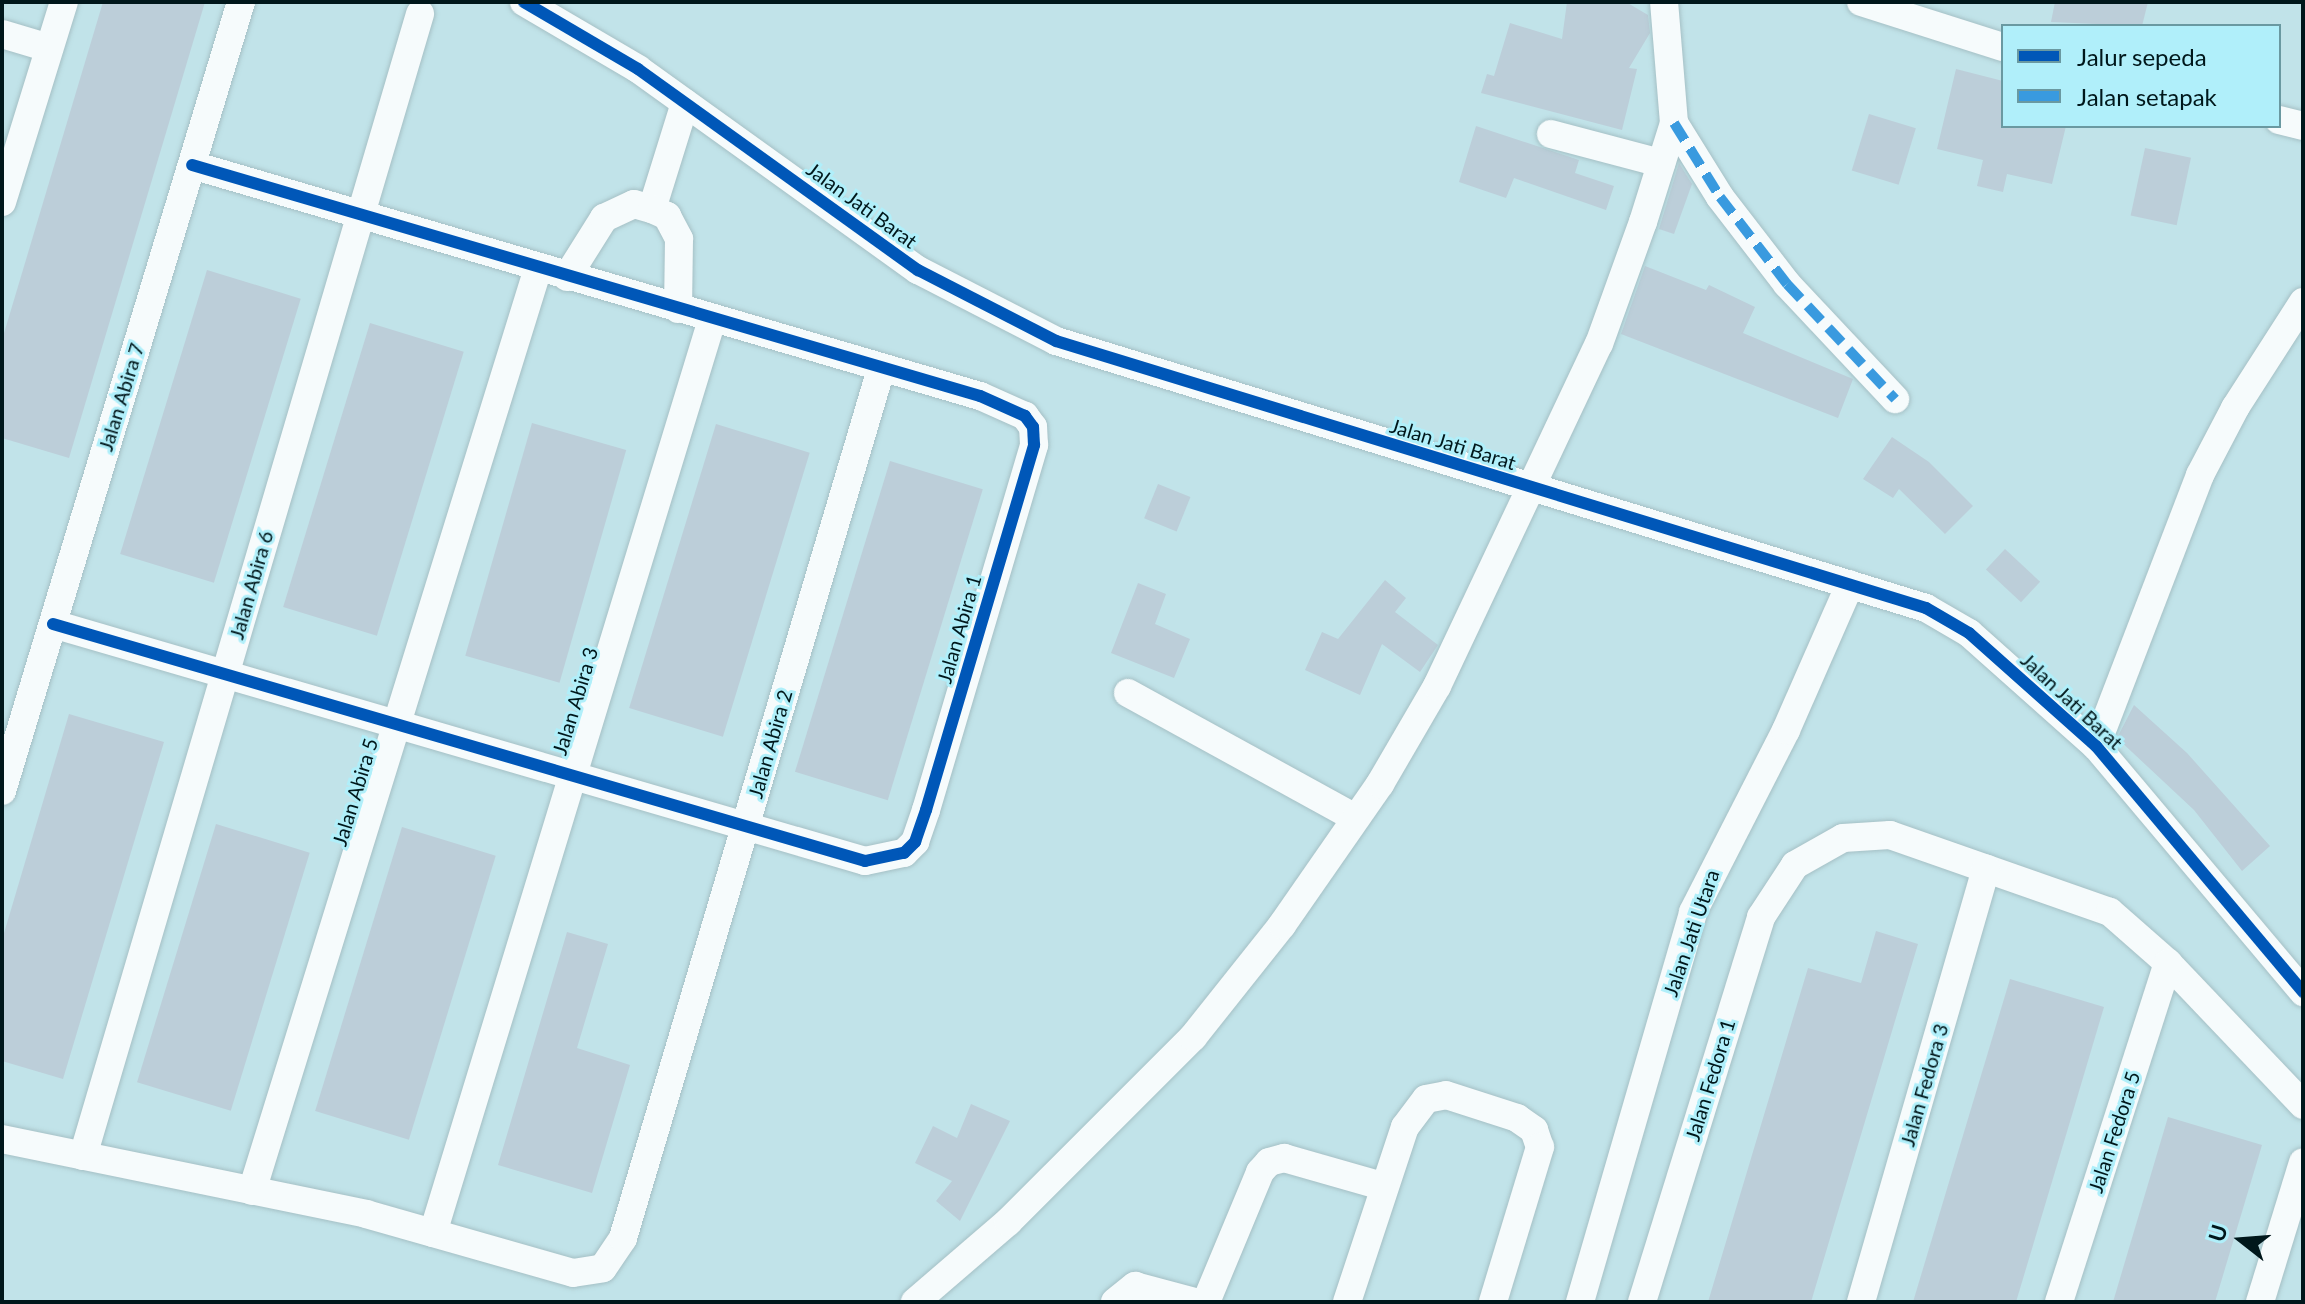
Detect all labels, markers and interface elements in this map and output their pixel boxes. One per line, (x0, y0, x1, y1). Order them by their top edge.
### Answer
legend (2001, 24, 2281, 128)
text: Jalur sepeda (2077, 42, 2207, 71)
text: Jalan setapak (2077, 82, 2217, 111)
street label: Jalan Jati Barat (802, 157, 922, 253)
street label: Jalan Abira 7 (93, 340, 149, 454)
street label: Jalan Jati Barat (1387, 413, 1519, 475)
street label: Jalan Abira 6 (224, 528, 278, 642)
street label: Jalan Abira 1 (932, 572, 986, 686)
street label: Jalan Abira 3 (547, 644, 603, 758)
street label: Jalan Jati Barat (2016, 648, 2128, 754)
street label: Jalan Abira 2 (743, 687, 797, 801)
street label: Jalan Abira 5 (327, 735, 383, 849)
street label: Jalan Jati Utara (1658, 866, 1724, 1000)
street label: Jalan Fedora 1 (1680, 1016, 1740, 1144)
street label: Jalan Fedora 3 (1895, 1021, 1953, 1149)
street label: Jalan Fedora 5 (2083, 1068, 2145, 1196)
north arrow (2201, 1200, 2281, 1280)
text: U (2202, 1221, 2233, 1245)

